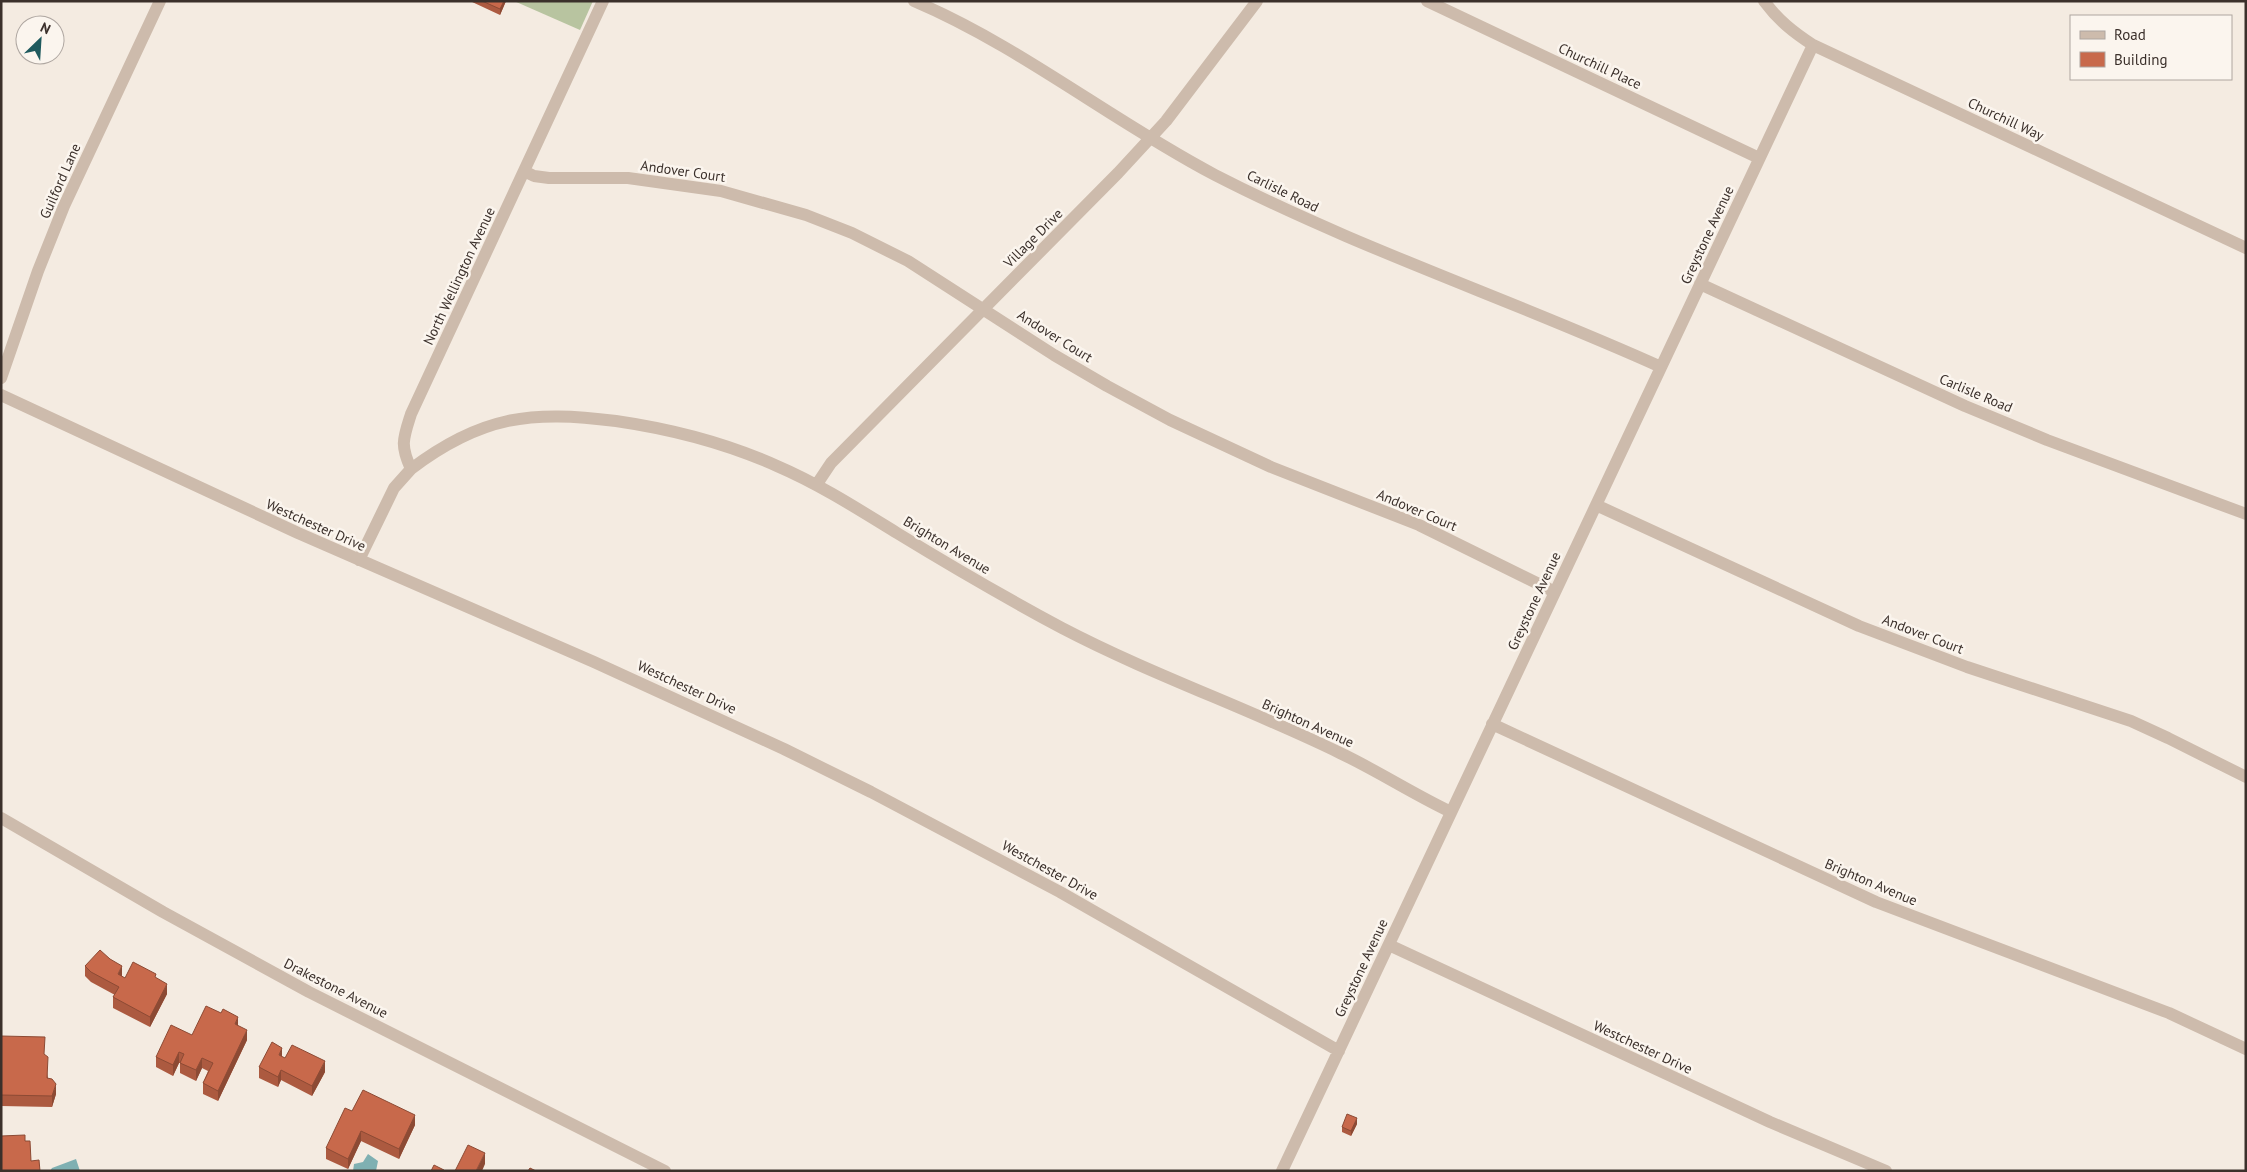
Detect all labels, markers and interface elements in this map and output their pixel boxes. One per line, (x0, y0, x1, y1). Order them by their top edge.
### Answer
north arrow (15, 15, 65, 65)
legend (2070, 15, 2232, 80)
text: N (38, 18, 53, 38)
text: Road (2114, 25, 2146, 44)
street label: Churchill Place (1556, 39, 1644, 93)
text: Building (2114, 50, 2168, 69)
street label: Churchill Way (1965, 94, 2047, 145)
street label: Guilford Lane (35, 141, 85, 221)
street label: Andover Court (639, 156, 727, 186)
street label: Carlisle Road (1244, 166, 1322, 216)
street label: Greystone Avenue (1676, 183, 1738, 287)
street label: North Wellington Avenue (419, 204, 499, 348)
street label: Village Drive (999, 205, 1066, 272)
street label: Andover Court (1014, 306, 1096, 366)
street label: Carlisle Road (1937, 370, 2015, 416)
street label: Andover Court (1374, 485, 1460, 535)
street label: Westchester Drive (263, 495, 369, 555)
street label: Brighton Avenue (900, 512, 994, 578)
street label: Greystone Avenue (1503, 549, 1565, 653)
street label: Andover Court (1880, 610, 1966, 658)
street label: Westchester Drive (635, 656, 739, 718)
street label: Brighton Avenue (1259, 695, 1357, 751)
street label: Westchester Drive (999, 836, 1101, 904)
street label: Brighton Avenue (1822, 854, 1920, 910)
street label: Greystone Avenue (1330, 916, 1392, 1020)
street label: Drakestone Avenue (281, 954, 391, 1022)
street label: Westchester Drive (1591, 1016, 1695, 1078)

